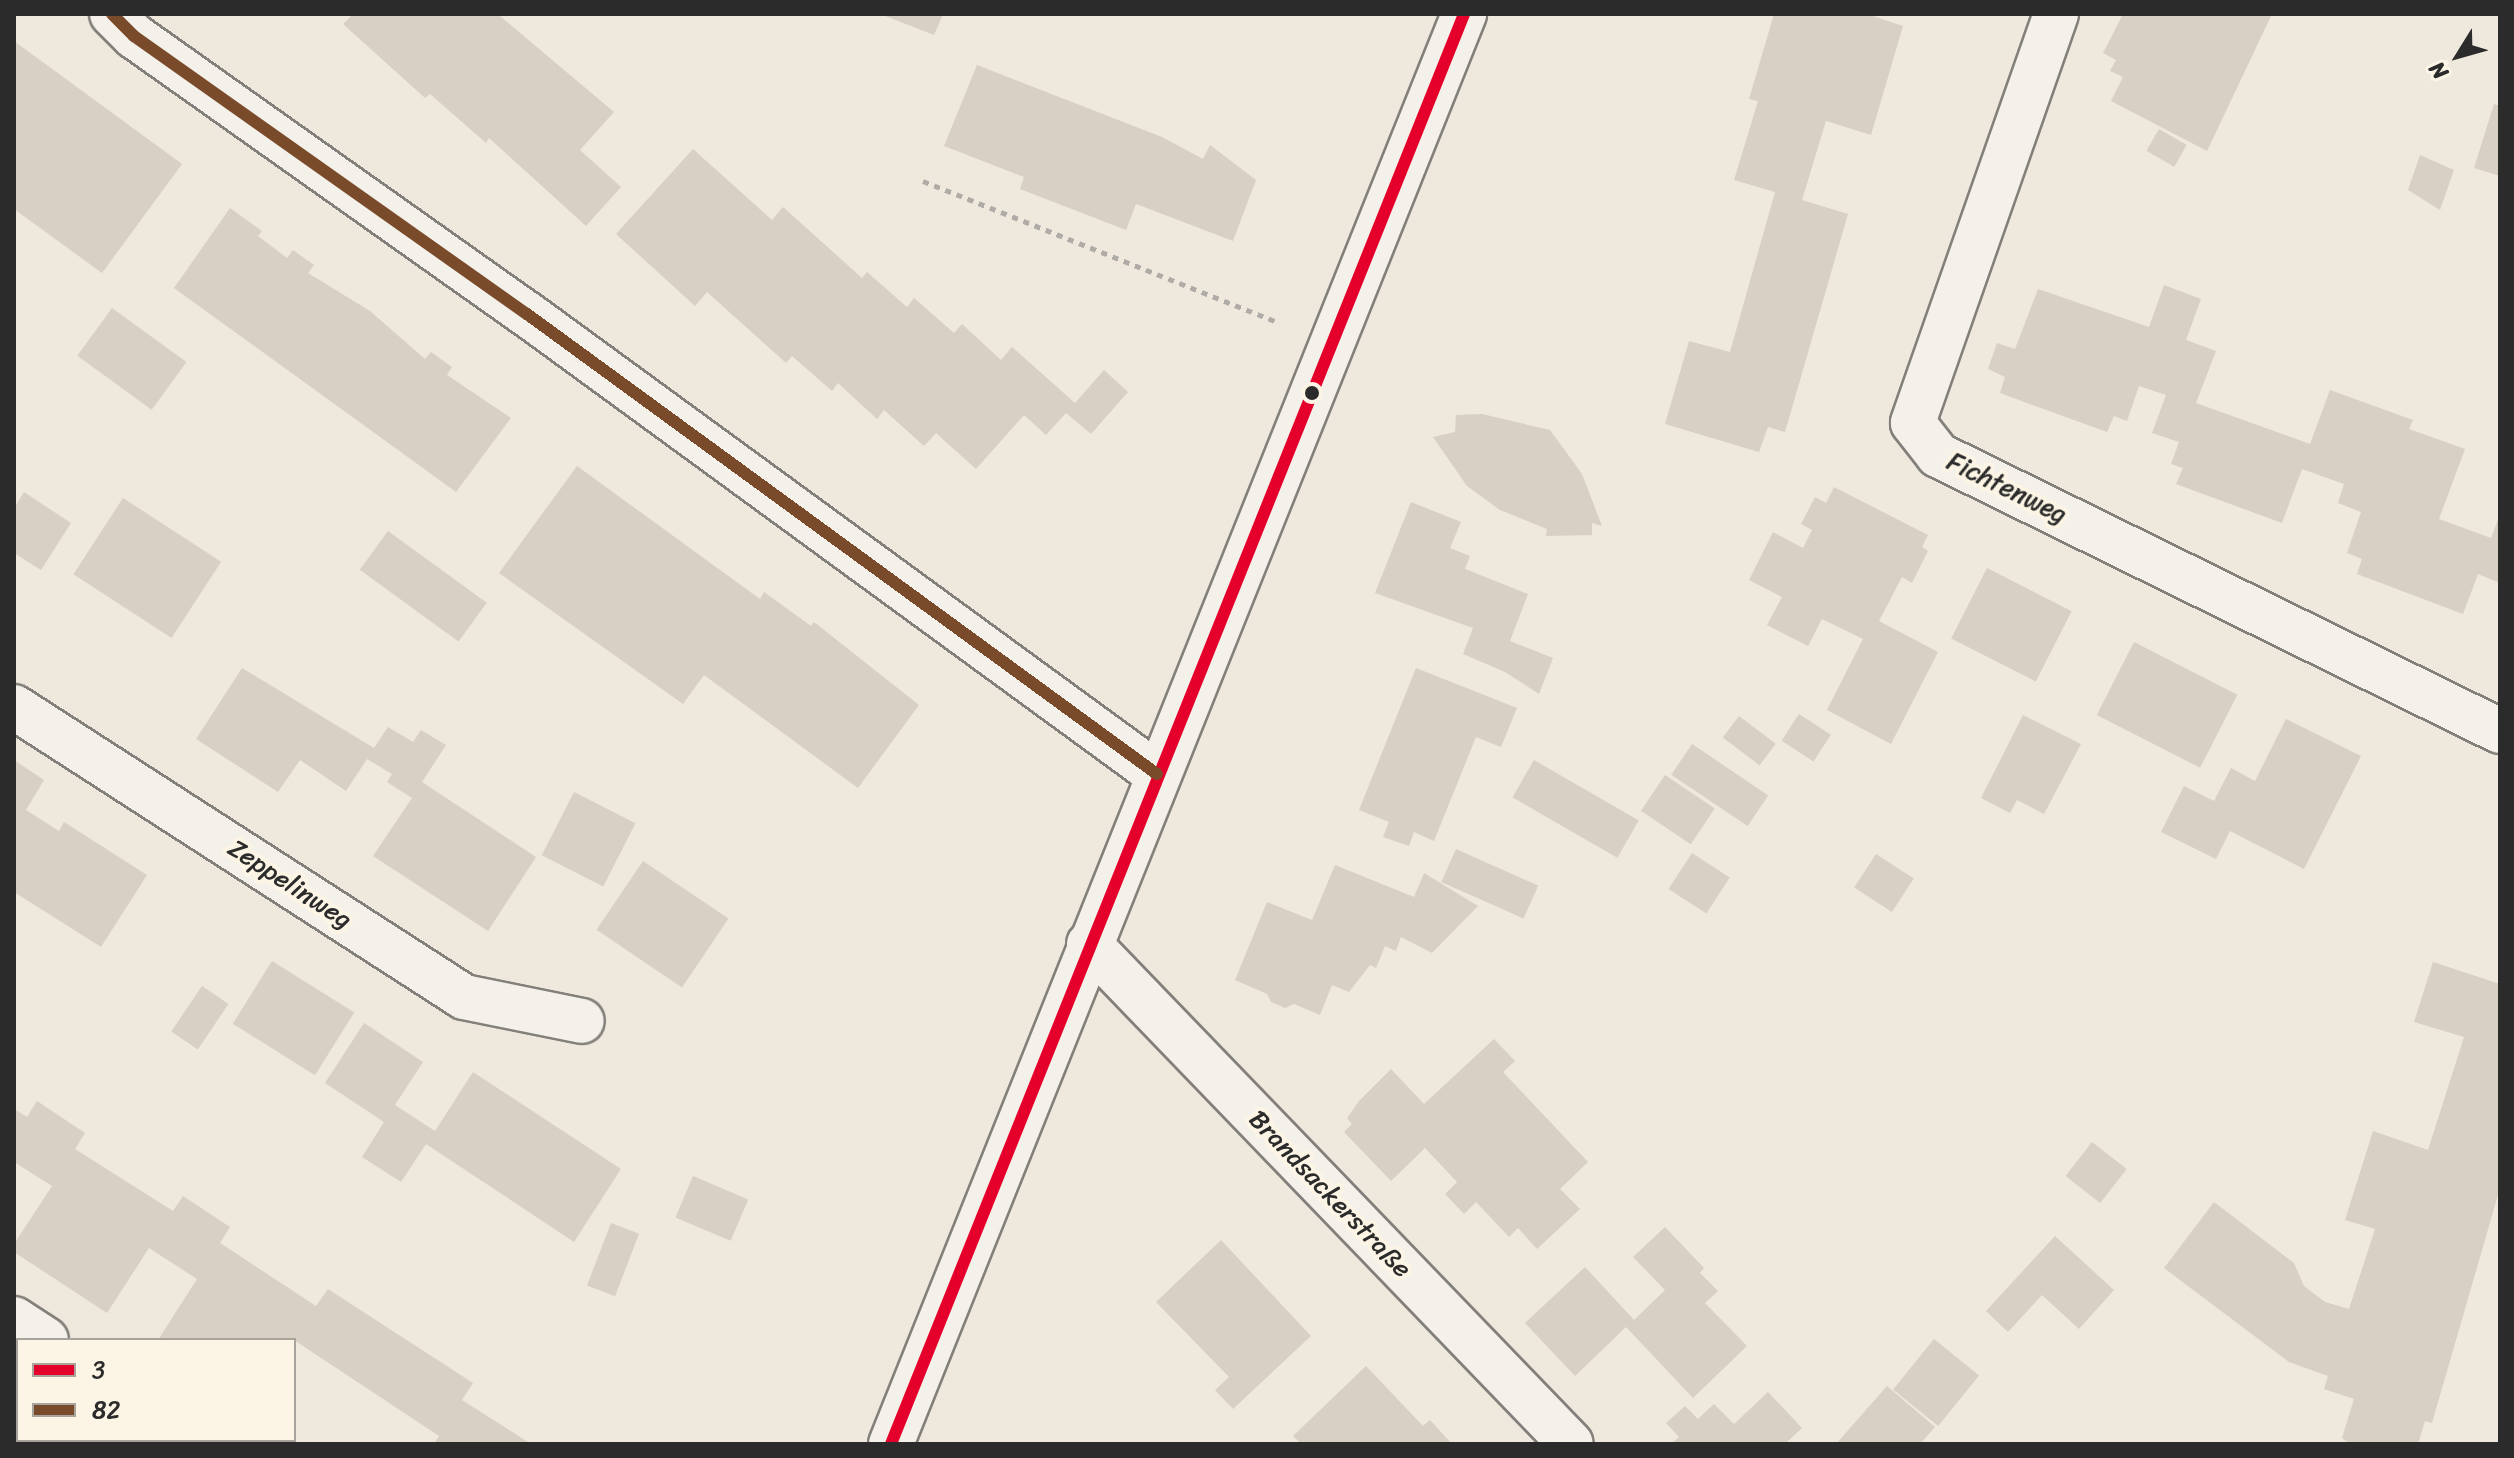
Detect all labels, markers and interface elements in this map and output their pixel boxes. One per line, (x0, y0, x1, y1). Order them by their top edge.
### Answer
north arrow (2418, 16, 2498, 96)
text: N (2418, 53, 2459, 89)
unlabelled marker (1304, 385, 1320, 401)
street label: Fichtenweg (1942, 446, 2072, 530)
street label: Zeppelinweg (222, 832, 358, 936)
street label: Brandsackerstraße (1242, 1104, 1418, 1284)
legend (16, 1338, 296, 1442)
text: 3 (92, 1349, 105, 1391)
text: 82 (92, 1389, 120, 1431)

